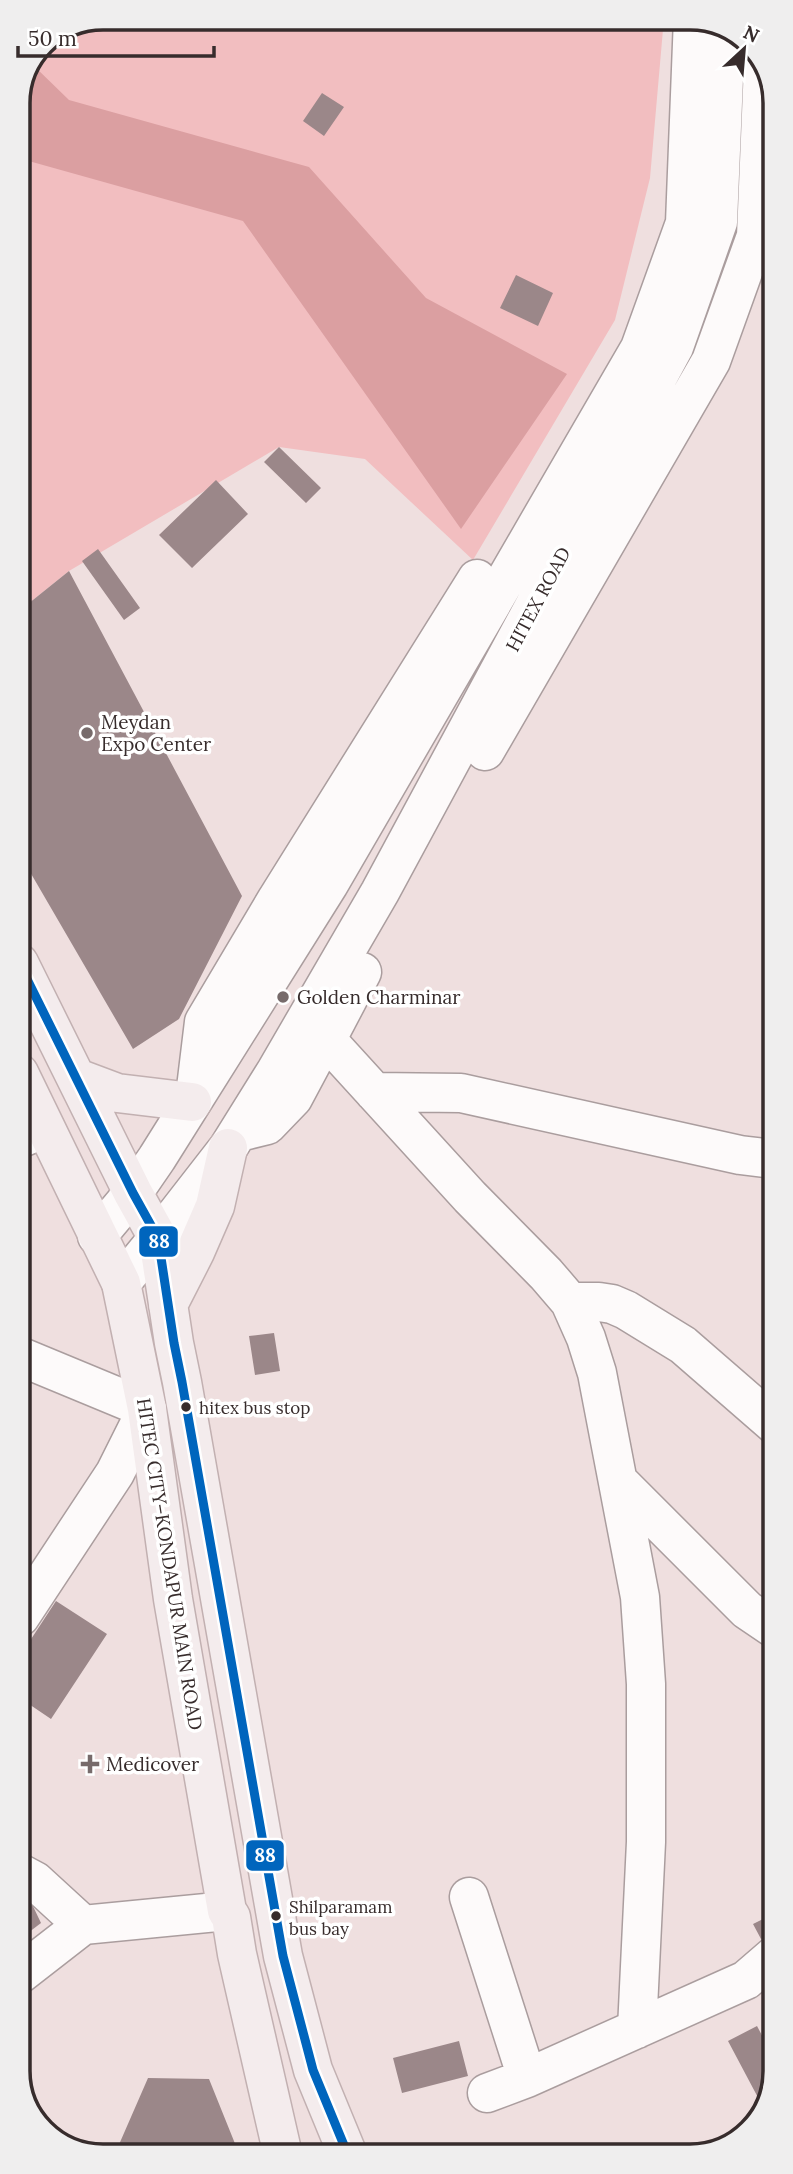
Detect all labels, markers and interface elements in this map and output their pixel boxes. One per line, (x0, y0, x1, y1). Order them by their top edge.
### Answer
scale bar (18, 14, 214, 58)
north arrow (709, 14, 779, 84)
text: N (740, 20, 764, 48)
text: 50 m (28, 25, 77, 52)
street label: HITEX ROAD (500, 542, 576, 656)
place label: Meydan Expo Center (101, 710, 212, 756)
marker: Meydan Expo Center (79, 725, 95, 741)
place label: Golden Charminar (297, 985, 461, 1009)
marker: Golden Charminar (275, 989, 291, 1005)
line badge: 88 (138, 1225, 179, 1258)
text: 88 (148, 1229, 170, 1253)
street label: HITEC CITY–KONDAPUR MAIN ROAD (132, 1396, 208, 1732)
place label: hitex bus stop (199, 1397, 310, 1419)
marker: hitex bus stop (179, 1400, 193, 1414)
place label: Medicover (106, 1752, 200, 1776)
marker: Medicover (80, 1754, 100, 1774)
line badge: 88 (245, 1839, 285, 1872)
text: 88 (254, 1843, 276, 1867)
place label: Shilparamam bus bay (289, 1896, 392, 1940)
marker: Shilparamam bus bay (269, 1909, 283, 1923)

